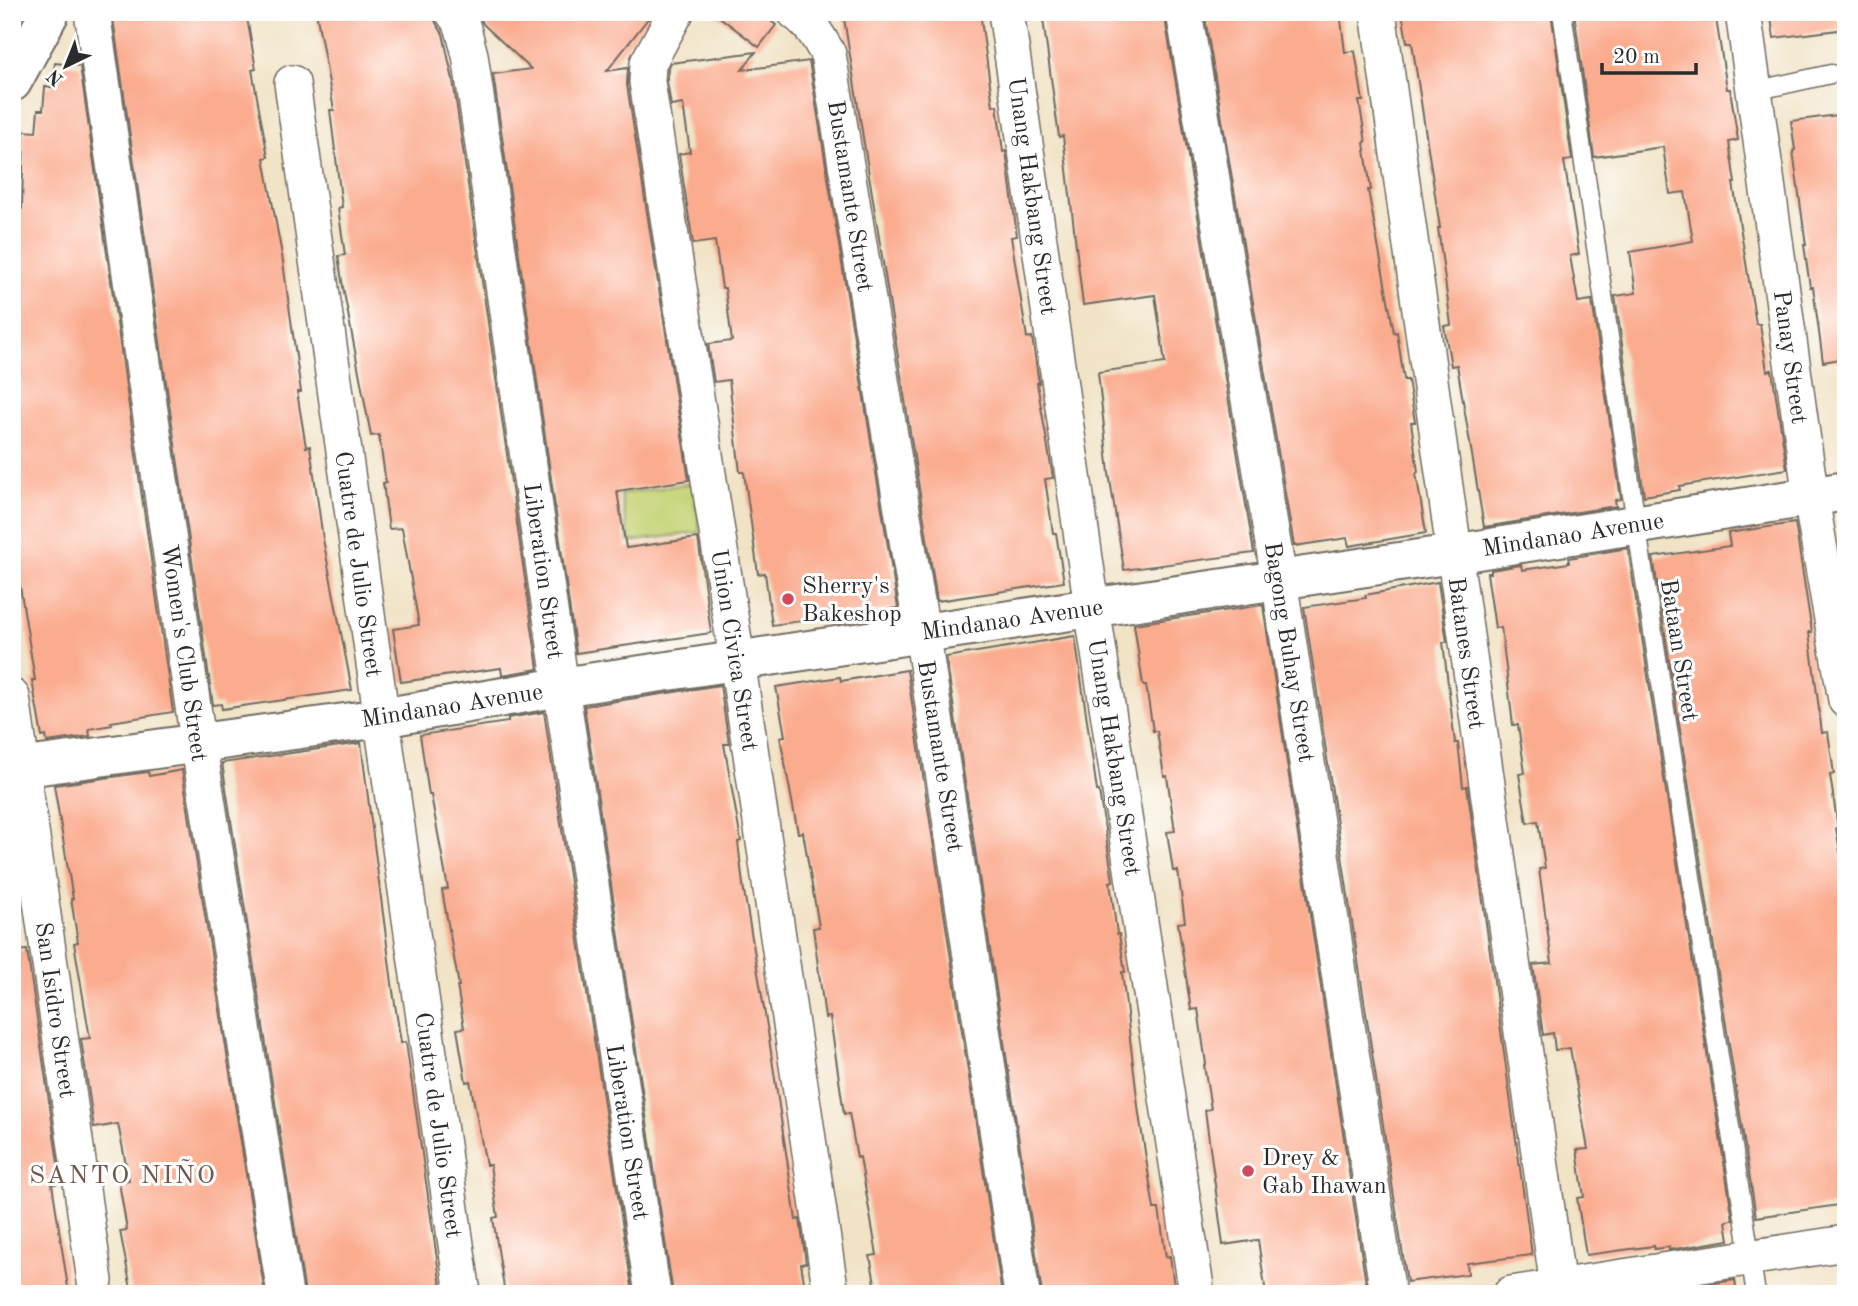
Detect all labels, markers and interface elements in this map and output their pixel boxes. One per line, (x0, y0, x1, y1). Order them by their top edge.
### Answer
north arrow (32, 32, 102, 102)
scale bar (1602, 32, 1697, 76)
text: 20 m (1613, 47, 1660, 68)
text: N (44, 64, 68, 89)
street label: Unang Hakbang Street (1002, 76, 1060, 317)
street label: Bustamante Street (822, 99, 876, 294)
street label: Panay Street (1768, 289, 1810, 426)
street label: Cuatre de Julio Street (329, 450, 385, 679)
street label: Liberation Street (518, 482, 566, 661)
street label: Mindanao Avenue (1481, 510, 1666, 562)
street label: Bagong Buhay Street (1259, 540, 1317, 764)
street label: Women's Club Street (156, 543, 210, 763)
street label: Union Civica Street (705, 548, 761, 753)
place label: Sherry's Bakeshop (802, 575, 902, 627)
street label: Batanes Street (1442, 576, 1488, 731)
street label: Bataan Street (1655, 577, 1701, 723)
marker: Sherry's Bakeshop (780, 591, 796, 607)
street label: Mindanao Avenue (920, 596, 1105, 646)
street label: Unang Hakbang Street (1082, 637, 1144, 878)
street label: Bustamante Street (912, 659, 966, 854)
street label: Mindanao Avenue (360, 681, 545, 733)
street label: San Isidro Street (30, 921, 78, 1100)
street label: Cuatre de Julio Street (409, 1011, 465, 1240)
street label: Liberation Street (600, 1043, 652, 1222)
place label: Drey & Gab Ihawan (1262, 1147, 1387, 1199)
district label: SANTO NIÑO (29, 1158, 217, 1189)
marker: Drey & Gab Ihawan (1240, 1163, 1256, 1179)

